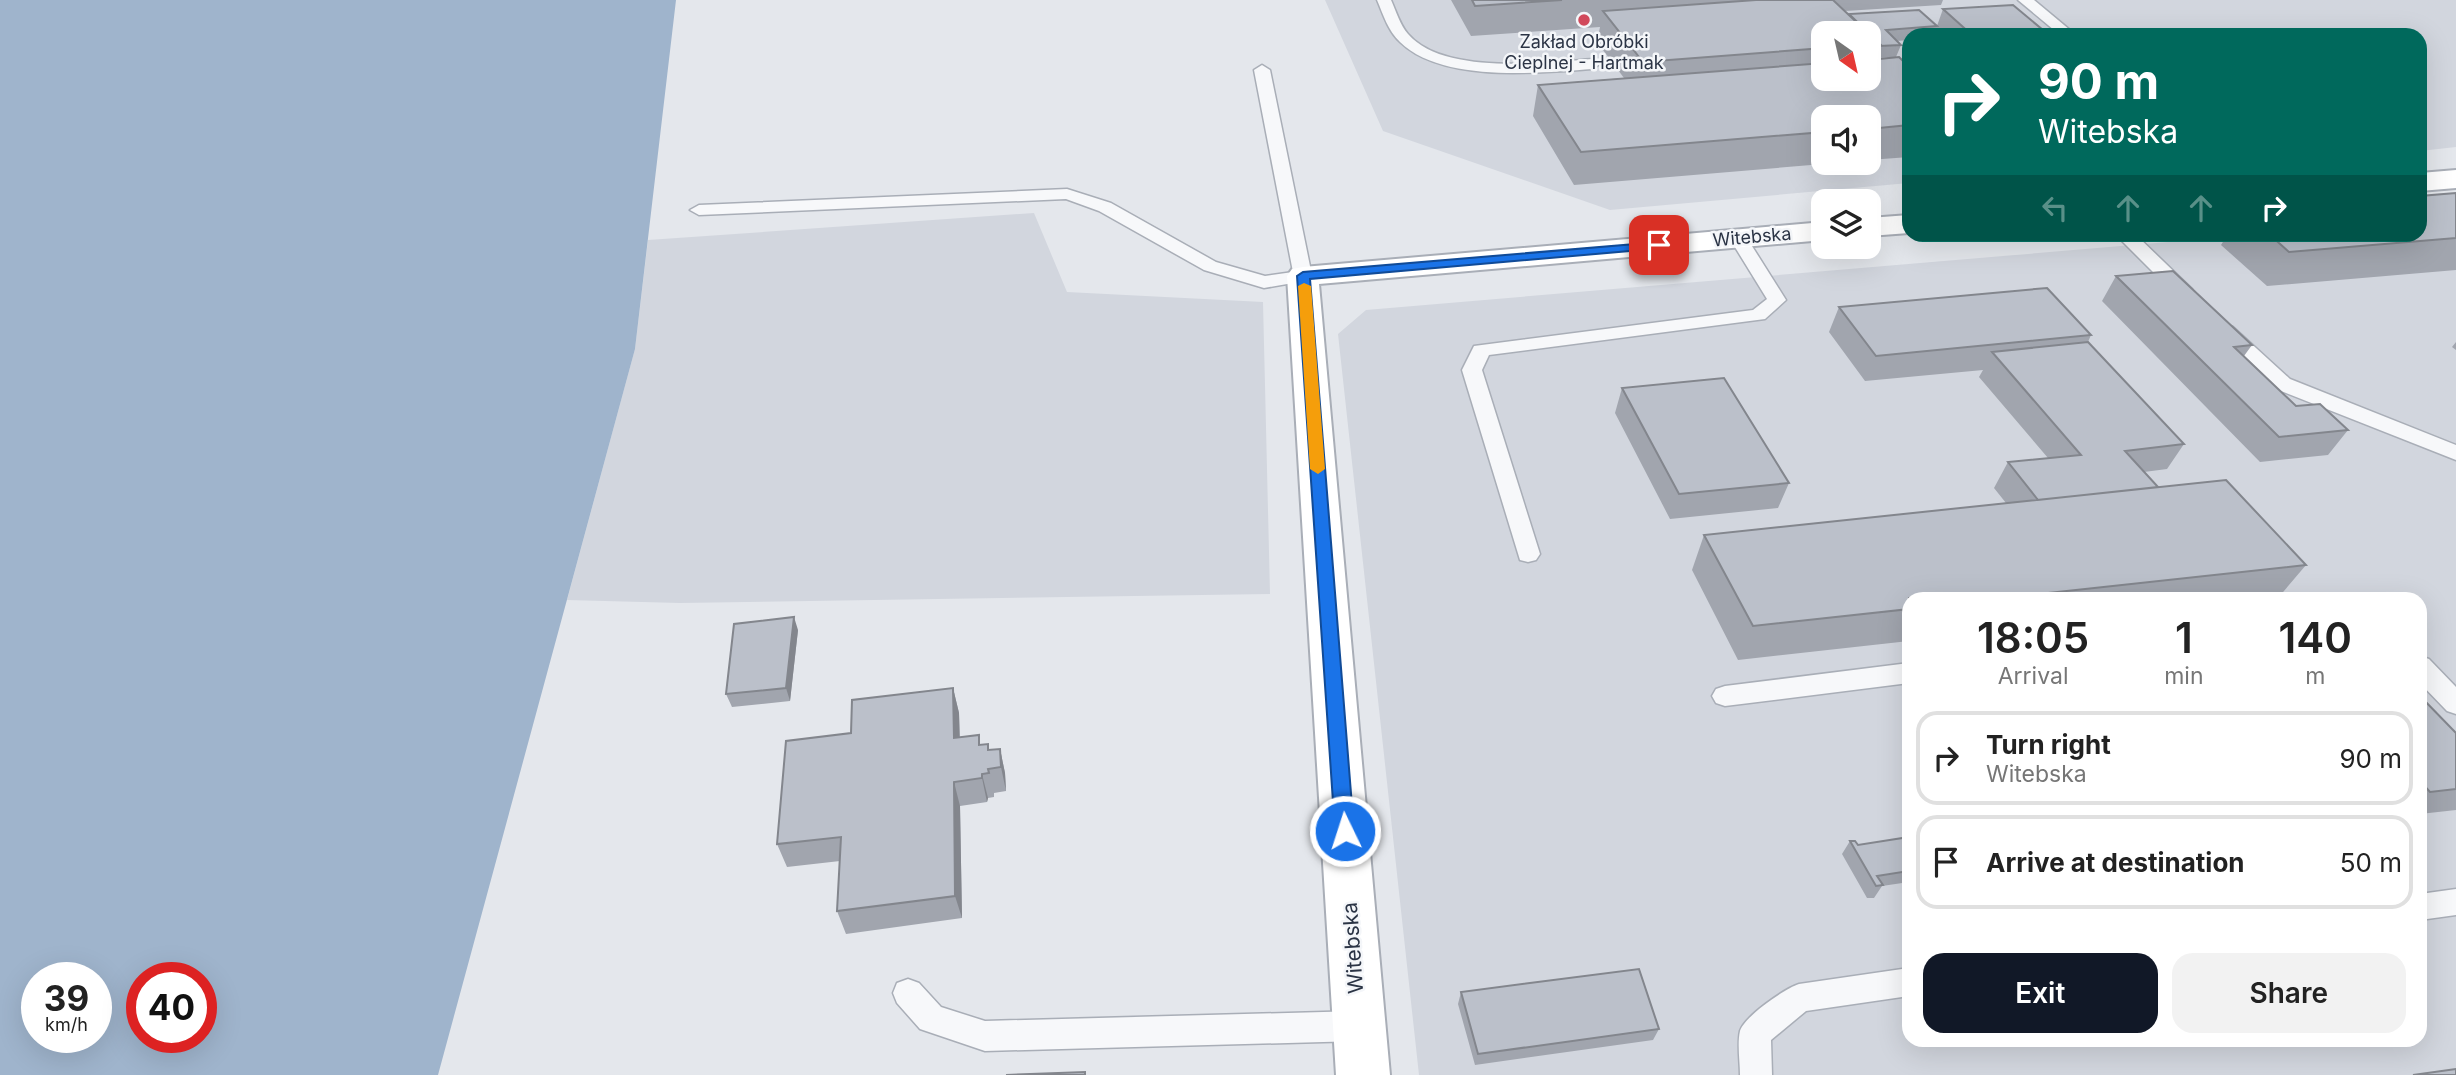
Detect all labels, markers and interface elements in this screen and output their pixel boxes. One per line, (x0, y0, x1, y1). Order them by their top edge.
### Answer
marker: Zakład Obróbki Cieplnej - Hartmak (1576, 12, 1592, 28)
north arrow (1811, 21, 1881, 91)
map controls (1811, 21, 1881, 259)
place label: Zakład Obróbki Cieplnej - Hartmak (1504, 31, 1664, 73)
text: 90 m (2038, 52, 2159, 111)
icon: right (1923, 56, 2014, 147)
button: sound (1811, 105, 1881, 175)
text: Witebska (2038, 112, 2178, 151)
button: layers (1811, 189, 1881, 259)
icon: left (2036, 189, 2074, 227)
icon: ahead (2109, 189, 2147, 227)
icon: ahead (2182, 189, 2220, 227)
icon: right (2255, 189, 2293, 227)
pin (1629, 215, 1689, 275)
street label: Witebska (1712, 223, 1792, 250)
icon: arrive (1640, 226, 1678, 264)
text: 18:05 (1977, 612, 2089, 663)
text: 1 (2175, 612, 2193, 663)
text: 140 (2279, 612, 2352, 663)
text: Arrival (1998, 662, 2068, 690)
text: min (2164, 662, 2204, 690)
text: m (2305, 662, 2325, 690)
text: Turn right (1986, 729, 2111, 760)
icon: right (1927, 739, 1965, 777)
text: 90 m (2339, 743, 2402, 774)
text: Witebska (1986, 760, 2087, 788)
position arrow (1308, 794, 1382, 868)
icon: arrive (1927, 843, 1965, 881)
text: Arrive at destination (1986, 847, 2245, 878)
text: 50 m (2340, 847, 2402, 878)
street label: Witebska (1337, 901, 1368, 995)
button: Exit (1923, 953, 2158, 1033)
button: Share (2172, 953, 2406, 1033)
speed limit sign: 40 (126, 962, 217, 1053)
text: 39 (44, 977, 89, 1019)
text: km/h (45, 1014, 88, 1035)

